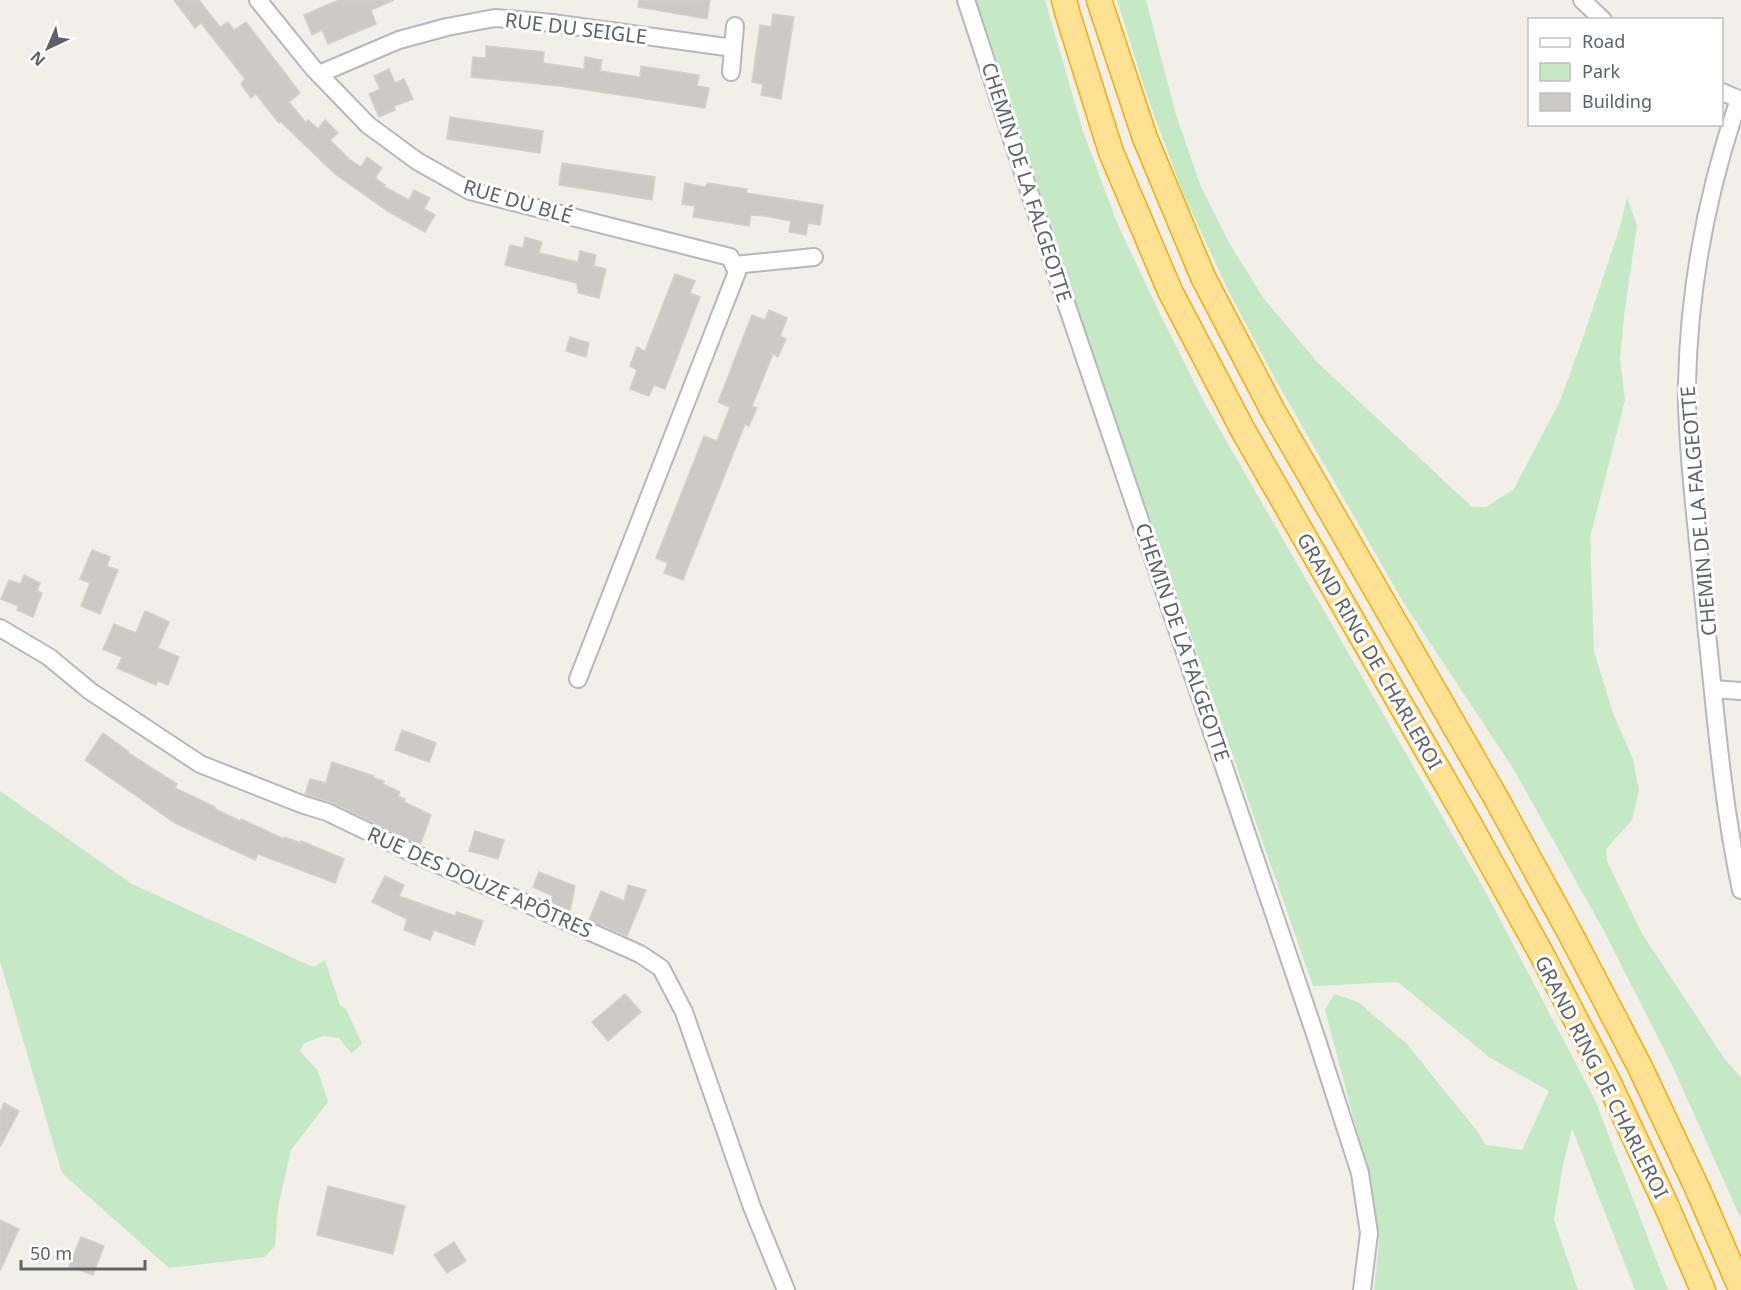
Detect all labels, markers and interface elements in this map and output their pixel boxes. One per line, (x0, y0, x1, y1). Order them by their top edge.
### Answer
street label: RUE DU SEIGLE (503, 6, 649, 50)
north arrow (18, 18, 78, 78)
legend (1528, 18, 1723, 126)
text: Road (1582, 29, 1625, 53)
text: N (25, 46, 50, 71)
street label: CHEMIN DE LA FALGEOTTE (975, 59, 1079, 305)
text: Park (1582, 59, 1620, 83)
text: Building (1582, 89, 1652, 113)
street label: RUE DU BLÉ (460, 173, 576, 229)
street label: CHEMIN DE LA FALGEOTTE (1674, 385, 1722, 637)
street label: CHEMIN DE LA FALGEOTTE (1129, 519, 1237, 765)
street label: GRAND RING DE CHARLEROI (1291, 528, 1449, 774)
street label: RUE DES DOUZE APÔTRES (363, 820, 597, 944)
street label: GRAND RING DE CHARLEROI (1529, 951, 1675, 1203)
scale bar (21, 1233, 146, 1271)
text: 50 m (30, 1241, 72, 1265)

